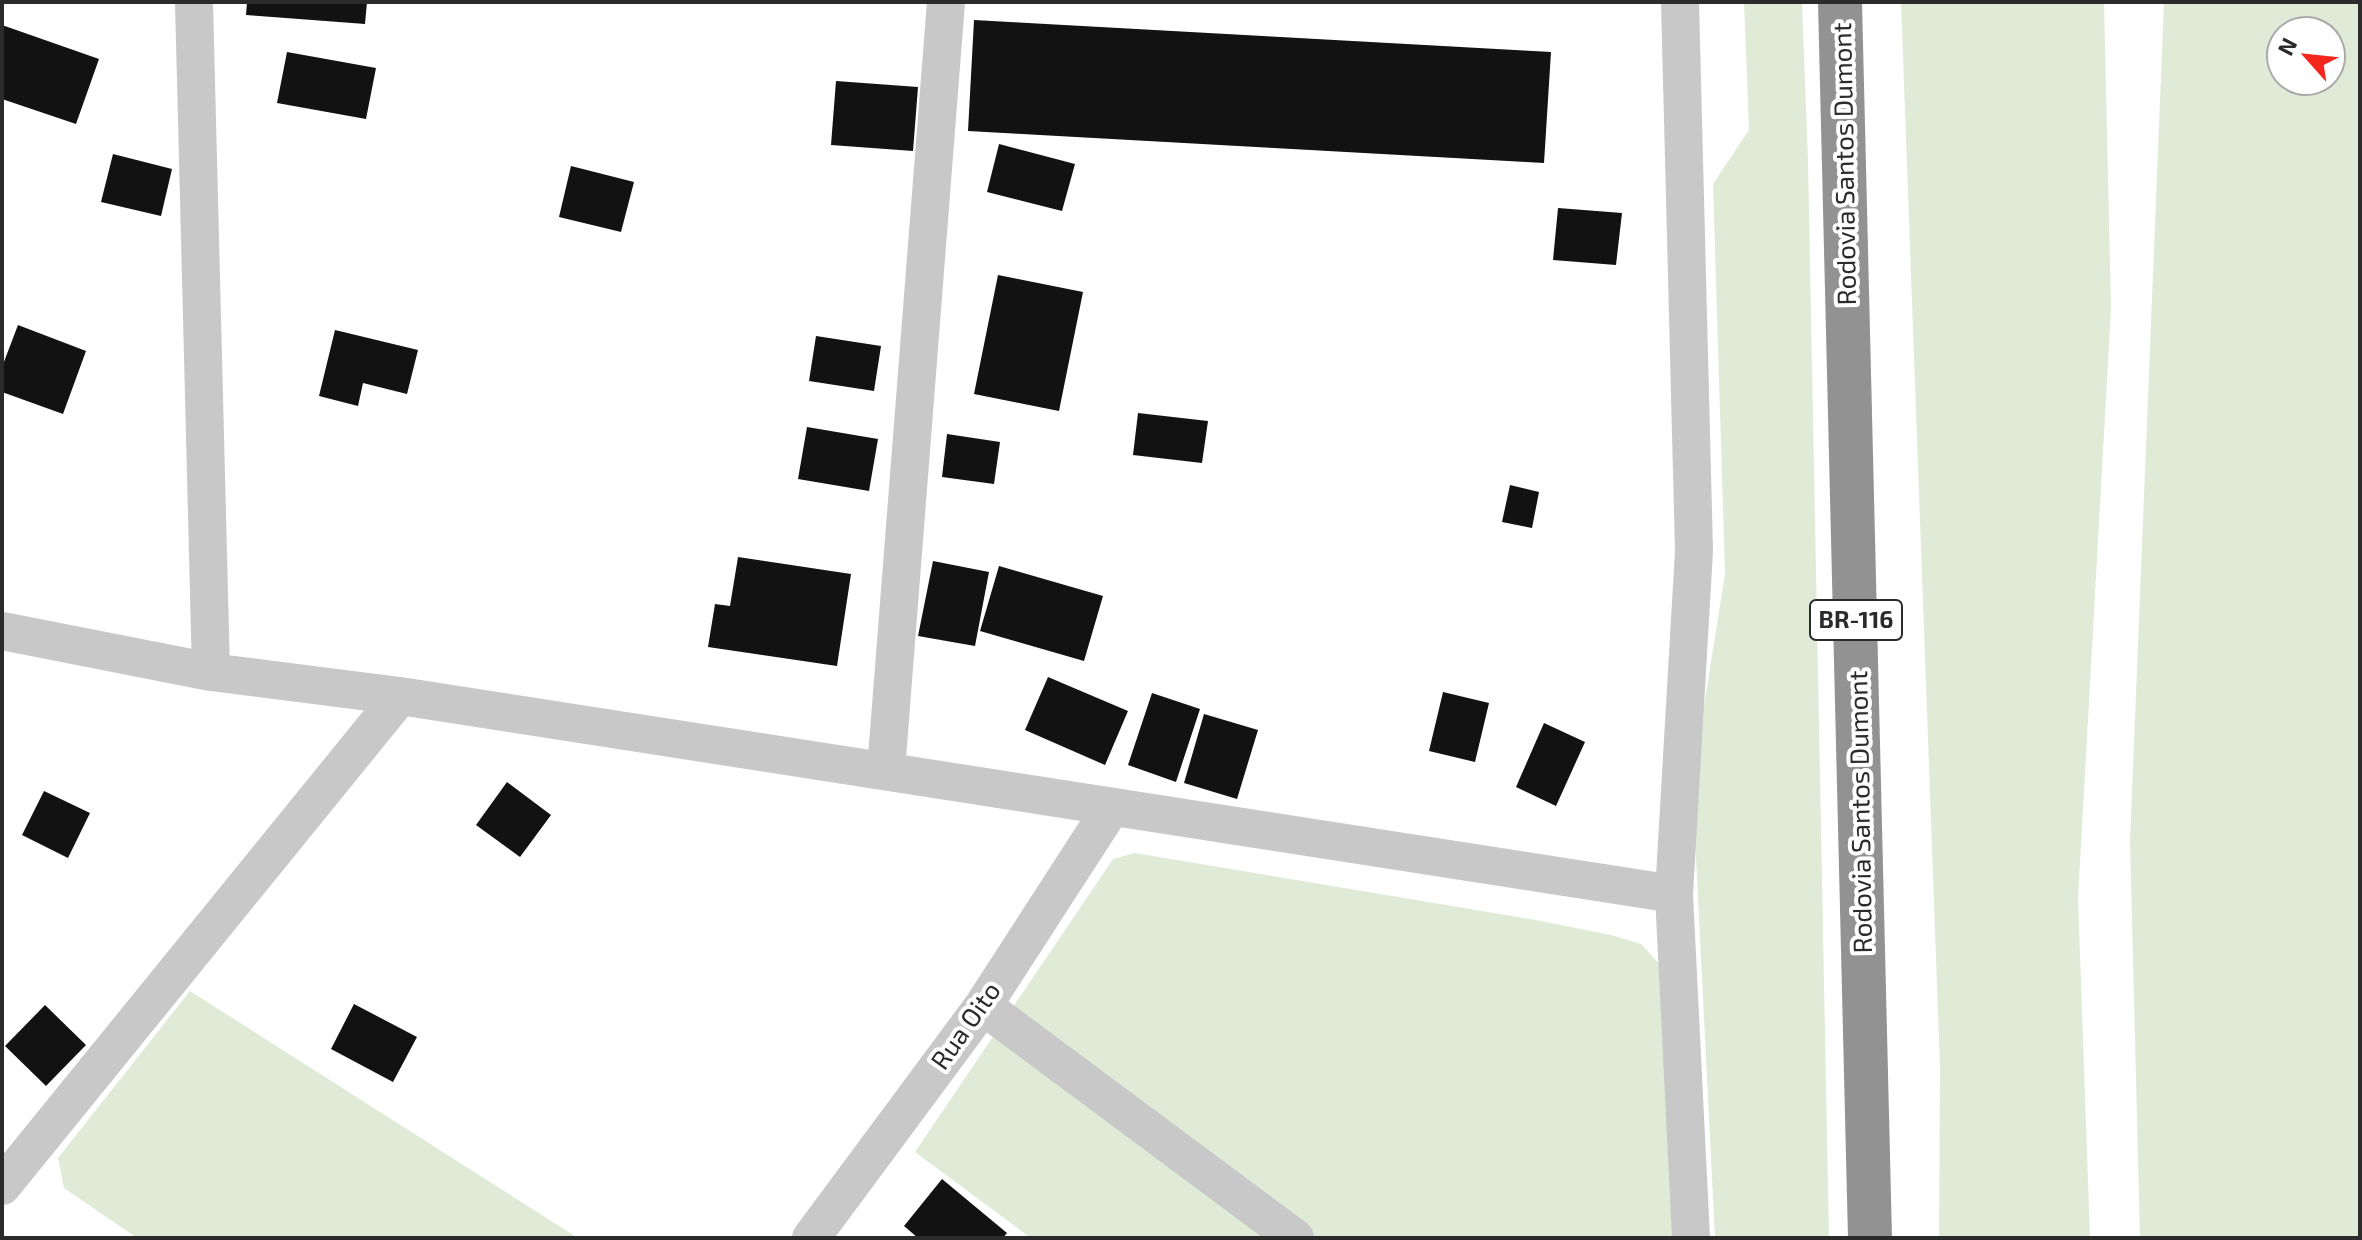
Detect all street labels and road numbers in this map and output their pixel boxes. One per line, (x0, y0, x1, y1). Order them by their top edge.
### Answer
street label: Rodovia Santos Dumont (1827, 22, 1863, 306)
road number: BR-116 (1810, 600, 1902, 640)
street label: Rodovia Santos Dumont (1843, 670, 1879, 954)
street label: Rua Oito (925, 976, 1007, 1076)

